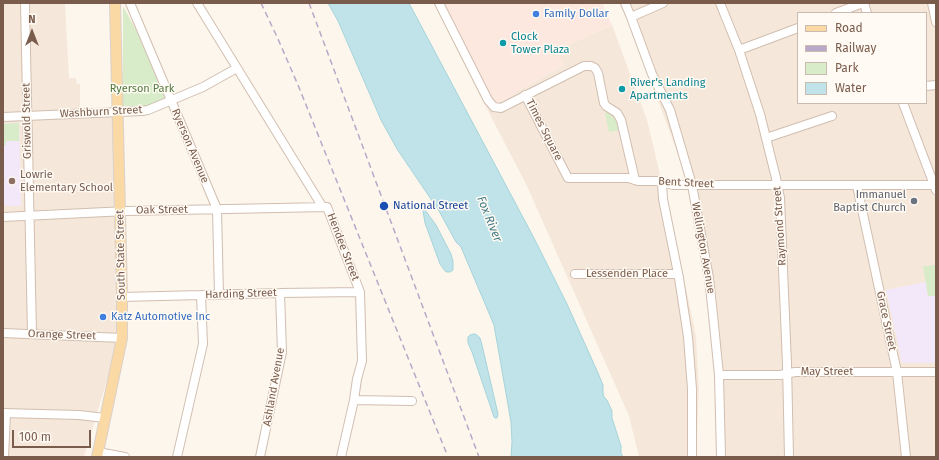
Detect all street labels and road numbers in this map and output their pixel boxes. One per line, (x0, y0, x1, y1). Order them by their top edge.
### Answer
street label: Griswold Street (20, 83, 34, 159)
street label: Times Square (523, 97, 565, 163)
street label: Washburn Street (59, 103, 143, 121)
street label: Ryerson Avenue (168, 107, 212, 185)
street label: Bent Street (658, 175, 714, 191)
street label: Raymond Street (771, 186, 789, 266)
street label: Wellington Avenue (688, 201, 718, 295)
street label: Oak Street (136, 203, 188, 217)
street label: South State Street (114, 210, 128, 300)
street label: Hendee Street (324, 211, 362, 283)
street label: Lessenden Place (586, 267, 668, 281)
street label: Harding Street (205, 286, 277, 302)
street label: Grace Street (873, 290, 899, 352)
street label: Orange Street (28, 327, 96, 343)
street label: Ashland Avenue (261, 347, 287, 427)
street label: May Street (801, 365, 853, 379)

